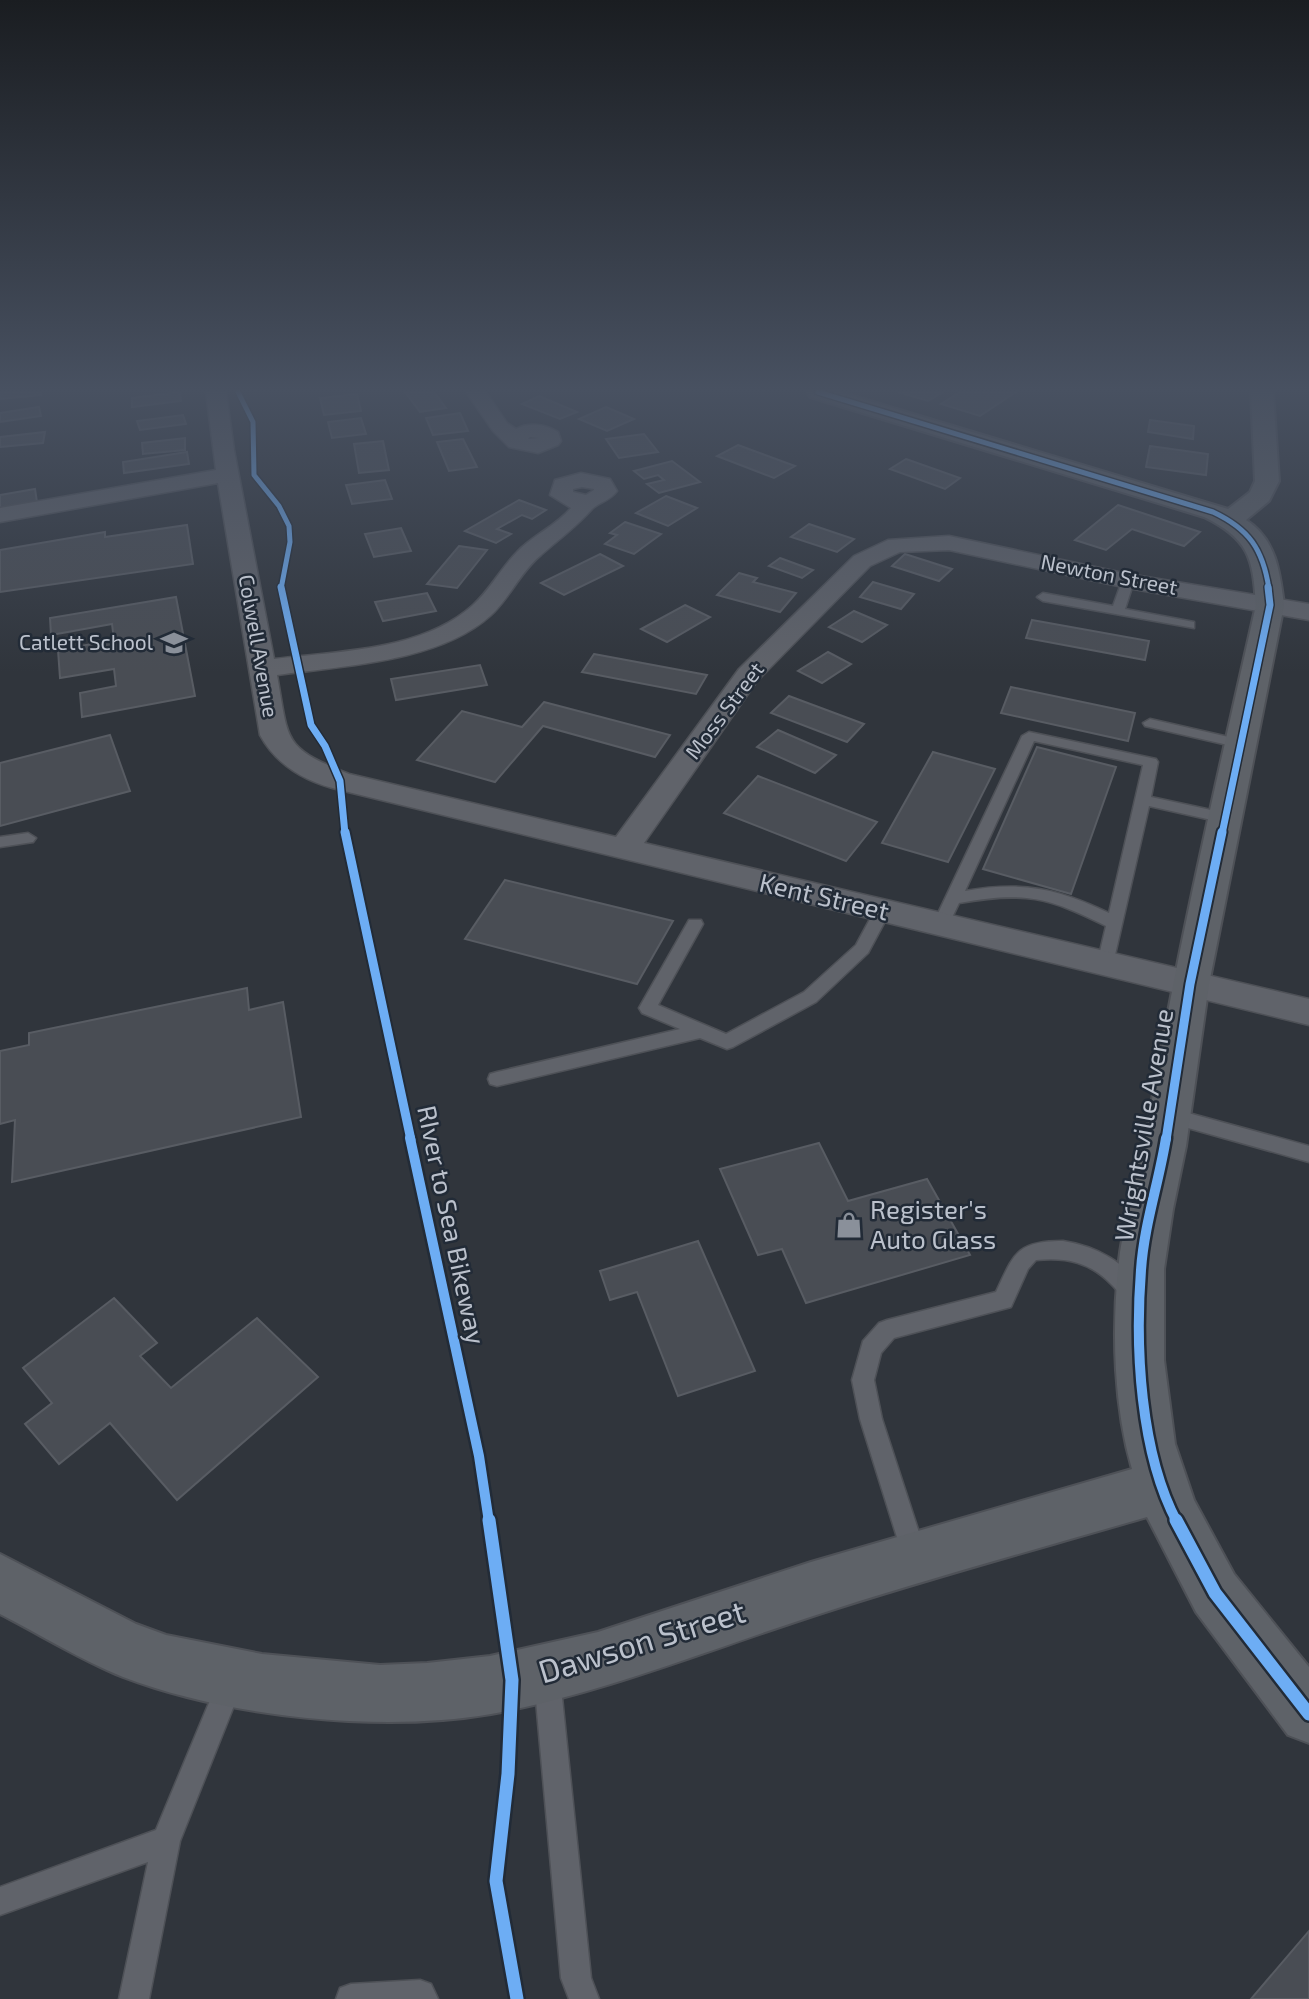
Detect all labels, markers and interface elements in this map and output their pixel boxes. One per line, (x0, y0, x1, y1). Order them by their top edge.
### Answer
street label: Newton Street (1039, 548, 1180, 599)
street label: Colwell Avenue (235, 572, 284, 719)
school or university icon: Catlett School (159, 628, 189, 658)
place label: Catlett School (19, 629, 154, 654)
street label: Moss Street (679, 657, 768, 763)
street label: Kent Street (757, 866, 892, 926)
street label: Wrightsville Avenue (1107, 1006, 1178, 1244)
street label: RIver to Sea Bikeway (412, 1102, 493, 1347)
place label: Register's Auto Glass (870, 1193, 996, 1254)
shop icon: Register's Auto Glass (834, 1210, 864, 1240)
street label: Dawson Street (533, 1591, 749, 1690)

